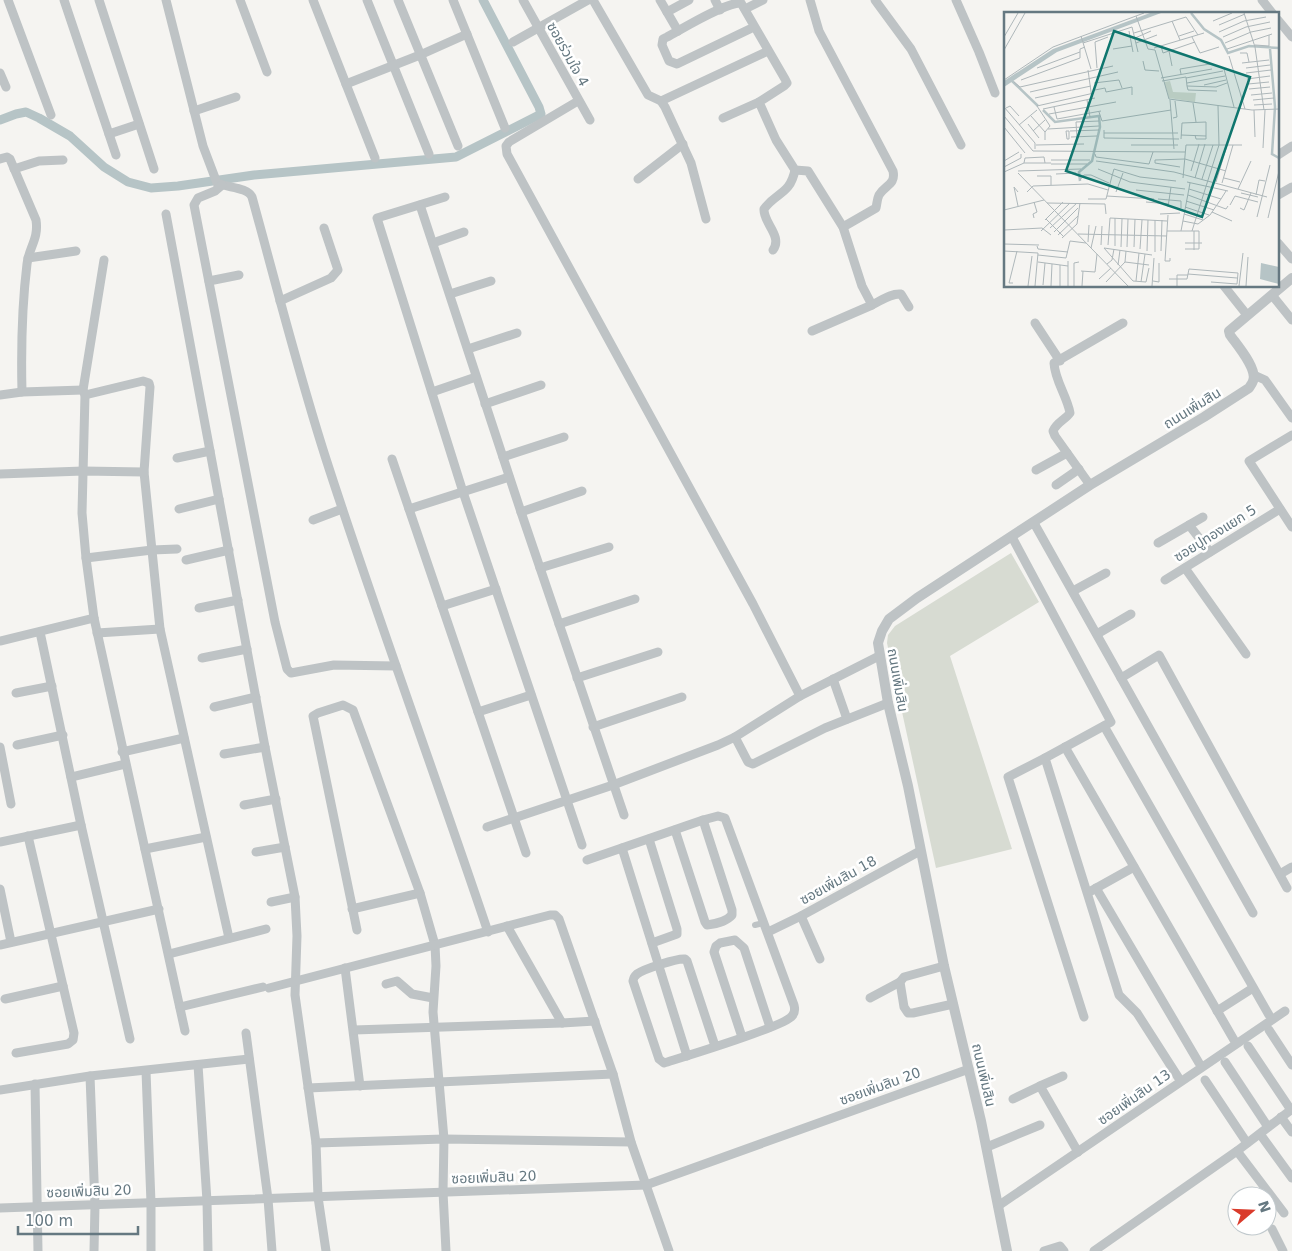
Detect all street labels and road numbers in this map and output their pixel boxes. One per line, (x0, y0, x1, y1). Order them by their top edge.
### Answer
street label: ซอยร่วมใจ 4 (544, 19, 592, 89)
street label: ถนนเพิ่มสิน (1160, 383, 1224, 432)
street label: ซอยปูทองแยก 5 (1171, 501, 1260, 566)
street label: ถนนเพิ่มสิน (885, 647, 913, 713)
street label: ซอยเพิ่มสิน 18 (796, 851, 879, 908)
street label: ถนนเพิ่มสิน (969, 1042, 1000, 1108)
street label: ซอยเพิ่มสิน 20 (837, 1063, 923, 1108)
street label: ซอยเพิ่มสิน 13 (1094, 1065, 1173, 1128)
street label: ซอยเพิ่มสิน 20 (451, 1166, 537, 1186)
street label: ซอยเพิ่มสิน 20 (46, 1180, 132, 1200)

